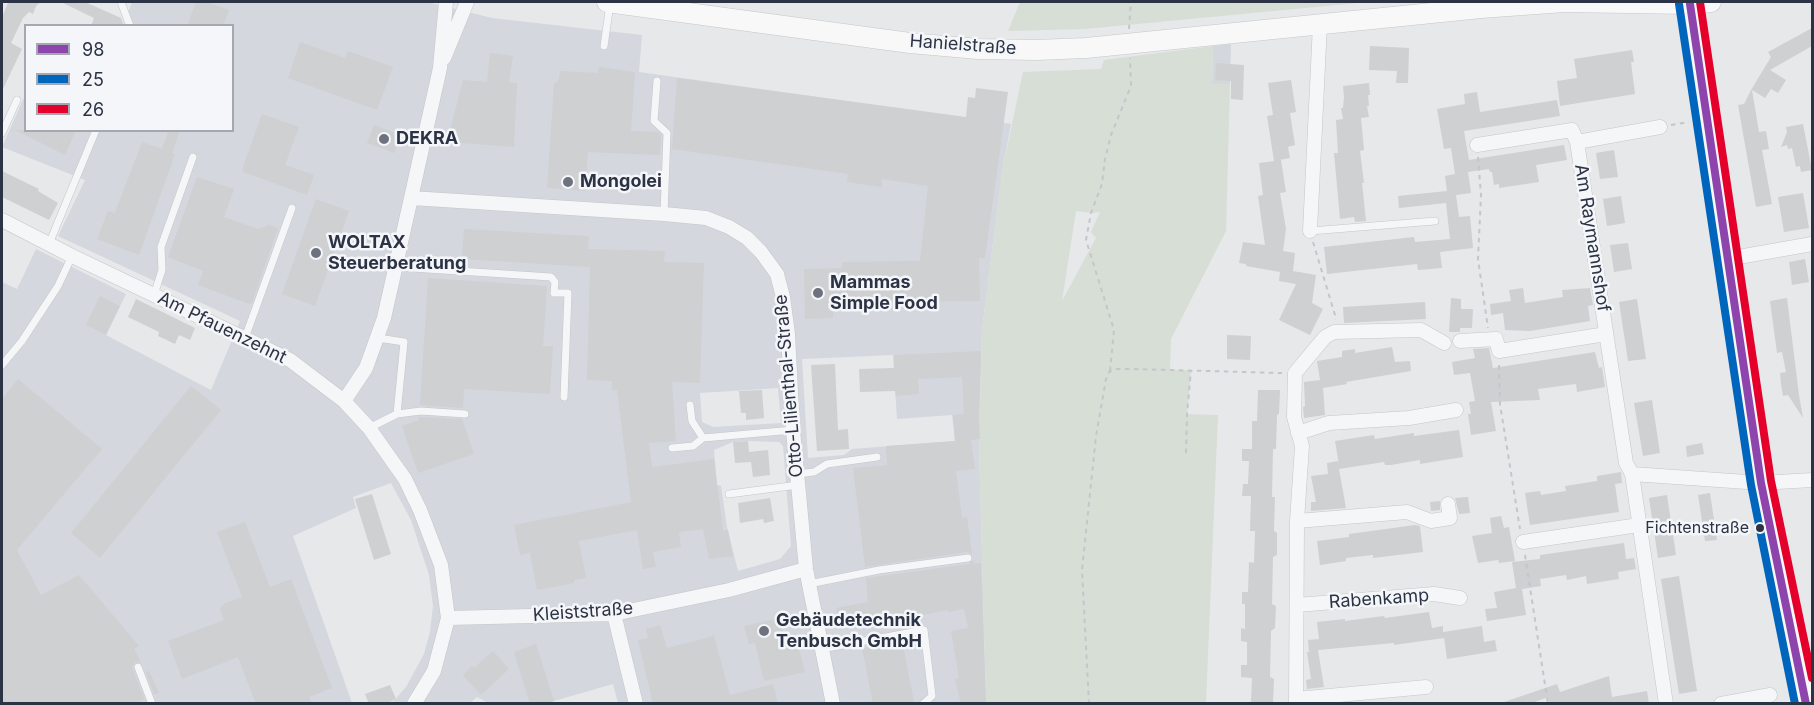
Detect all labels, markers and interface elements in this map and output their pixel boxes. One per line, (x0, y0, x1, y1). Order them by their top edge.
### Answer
legend (24, 24, 234, 132)
street label: Hanielstraße (909, 30, 1017, 60)
text: 98 (82, 39, 104, 60)
text: 25 (82, 69, 104, 90)
text: 26 (82, 99, 104, 120)
place label: DEKRA (396, 128, 458, 150)
marker: DEKRA (377, 132, 391, 146)
street label: Am Raymannshof (1570, 163, 1614, 313)
place label: Mongolei (580, 171, 662, 193)
marker: Mongolei (561, 175, 575, 189)
place label: WOLTAX Steuerberatung (328, 232, 466, 274)
marker: WOLTAX Steuerberatung (309, 246, 323, 260)
place label: Mammas Simple Food (830, 272, 938, 314)
marker: Mammas Simple Food (811, 286, 825, 300)
street label: Am Pfauenzehnt (154, 288, 290, 368)
street label: Otto-Lilienthal-Straße (770, 294, 808, 478)
place label: Fichtenstraße (1645, 518, 1749, 538)
marker: Fichtenstraße (1754, 522, 1766, 534)
street label: Rabenkamp (1328, 585, 1430, 613)
street label: Kleiststraße (532, 598, 634, 626)
place label: Gebäudetechnik Tenbusch GmbH (776, 610, 922, 652)
marker: Gebäudetechnik Tenbusch GmbH (757, 624, 771, 638)

